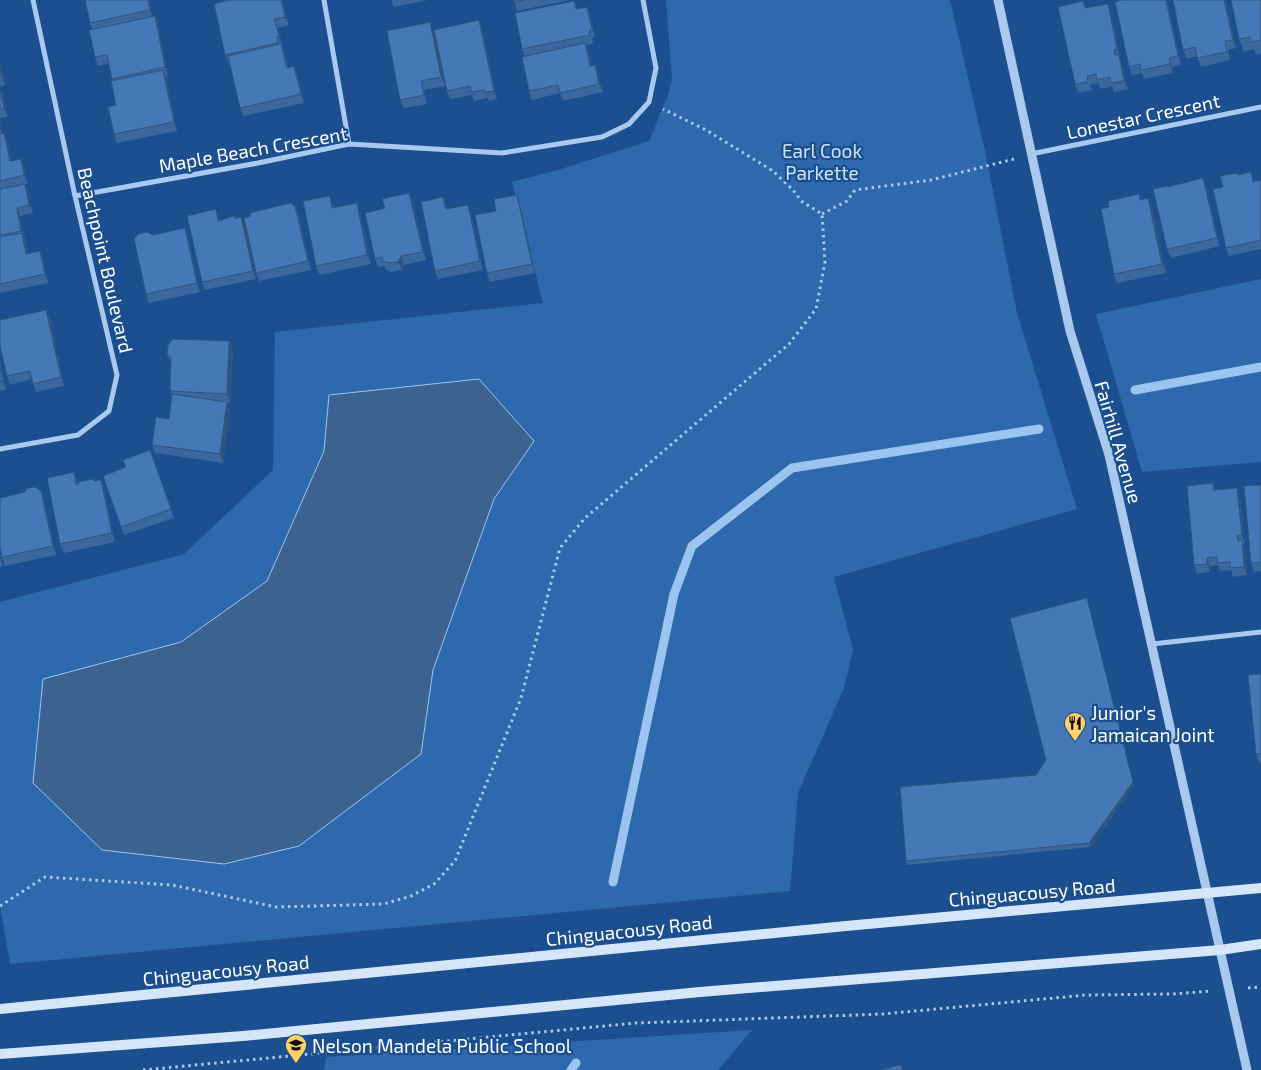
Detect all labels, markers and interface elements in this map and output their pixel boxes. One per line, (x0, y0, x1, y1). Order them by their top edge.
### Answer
street label: Lonestar Crescent (1064, 89, 1222, 143)
street label: Maple Beach Crescent (157, 121, 349, 177)
park label: Earl Cook Parkette (782, 139, 862, 184)
street label: Beachpoint Boulevard (73, 165, 139, 355)
street label: Fairhill Avenue (1090, 378, 1148, 506)
place label: Junior's Jamaican Joint (1091, 701, 1215, 746)
restaurant icon: Junior's Jamaican Joint (1063, 711, 1087, 742)
street label: Chinguacousy Road (948, 873, 1116, 911)
street label: Chinguacousy Road (545, 910, 713, 950)
street label: Chinguacousy Road (142, 950, 310, 990)
school or university icon: Nelson Mandela Public School (284, 1033, 308, 1064)
place label: Nelson Mandela Public School (312, 1034, 572, 1057)

